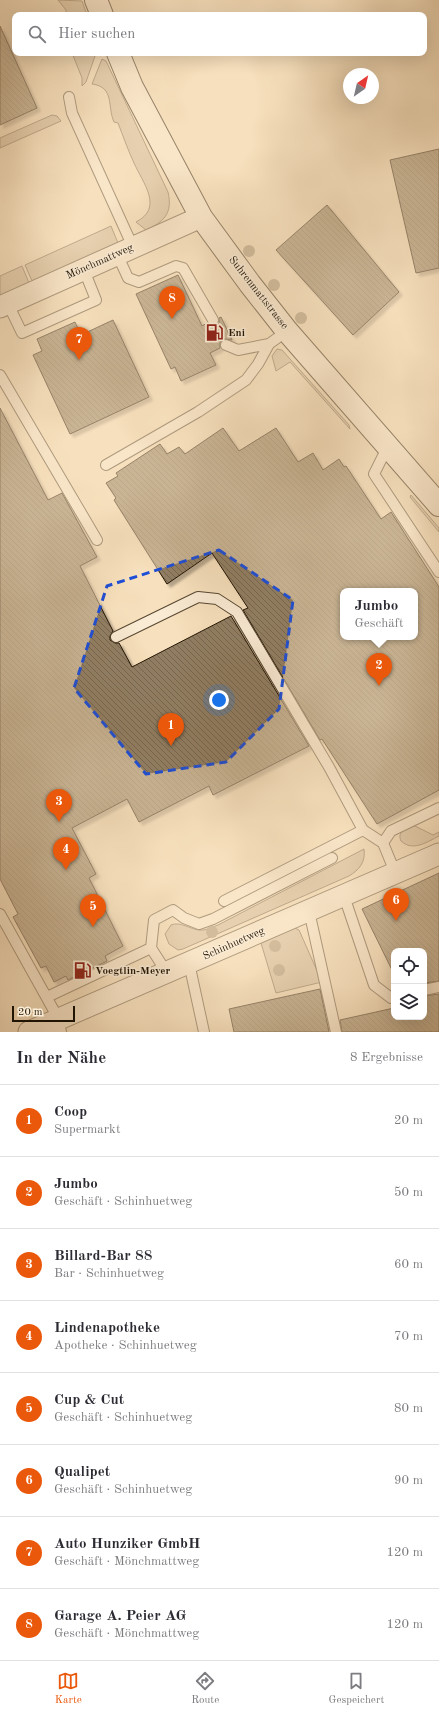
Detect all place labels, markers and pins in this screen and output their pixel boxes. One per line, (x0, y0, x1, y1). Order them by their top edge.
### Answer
pin: 8 (159, 286, 185, 319)
fuel station icon: Eni (205, 323, 225, 343)
pin: 7 (66, 327, 92, 360)
place label: Eni (228, 328, 245, 339)
pin: 2 (366, 653, 392, 686)
pin: 1 (158, 713, 184, 746)
pin: 3 (46, 789, 72, 822)
pin: 4 (53, 837, 79, 870)
pin: 6 (383, 888, 409, 921)
pin: 5 (80, 894, 106, 927)
fuel station icon: Voegtlin-Meyer (72, 961, 92, 981)
place label: Voegtlin-Meyer (95, 966, 171, 977)

